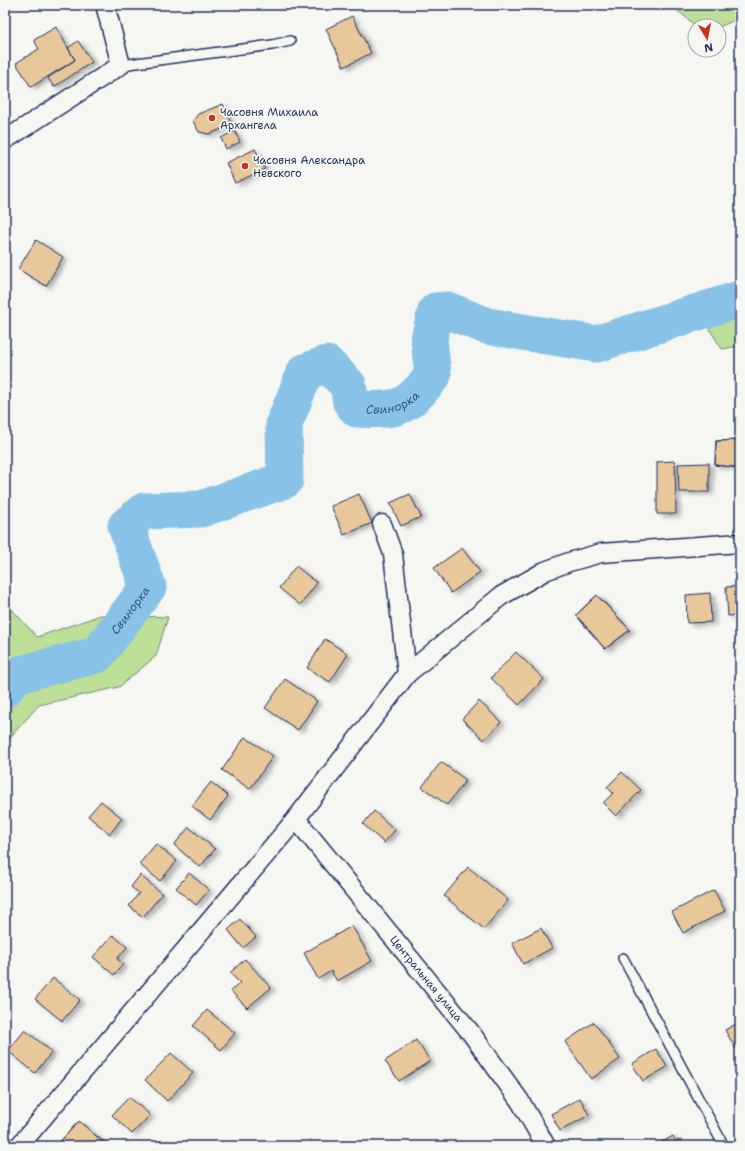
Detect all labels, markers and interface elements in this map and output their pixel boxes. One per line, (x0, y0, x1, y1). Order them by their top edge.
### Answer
north arrow (687, 18, 727, 58)
text: N (703, 39, 714, 56)
place label: Часовня Михаила Архангела (220, 105, 318, 133)
marker: Часовня Михаила Архангела (207, 113, 217, 123)
place label: Часовня Александра Невского (253, 153, 365, 181)
marker: Часовня Александра Невского (240, 161, 250, 171)
water label: Свинорка (366, 388, 423, 418)
water label: Свинорка (107, 583, 154, 638)
street label: Центральная улица (386, 933, 466, 1025)

